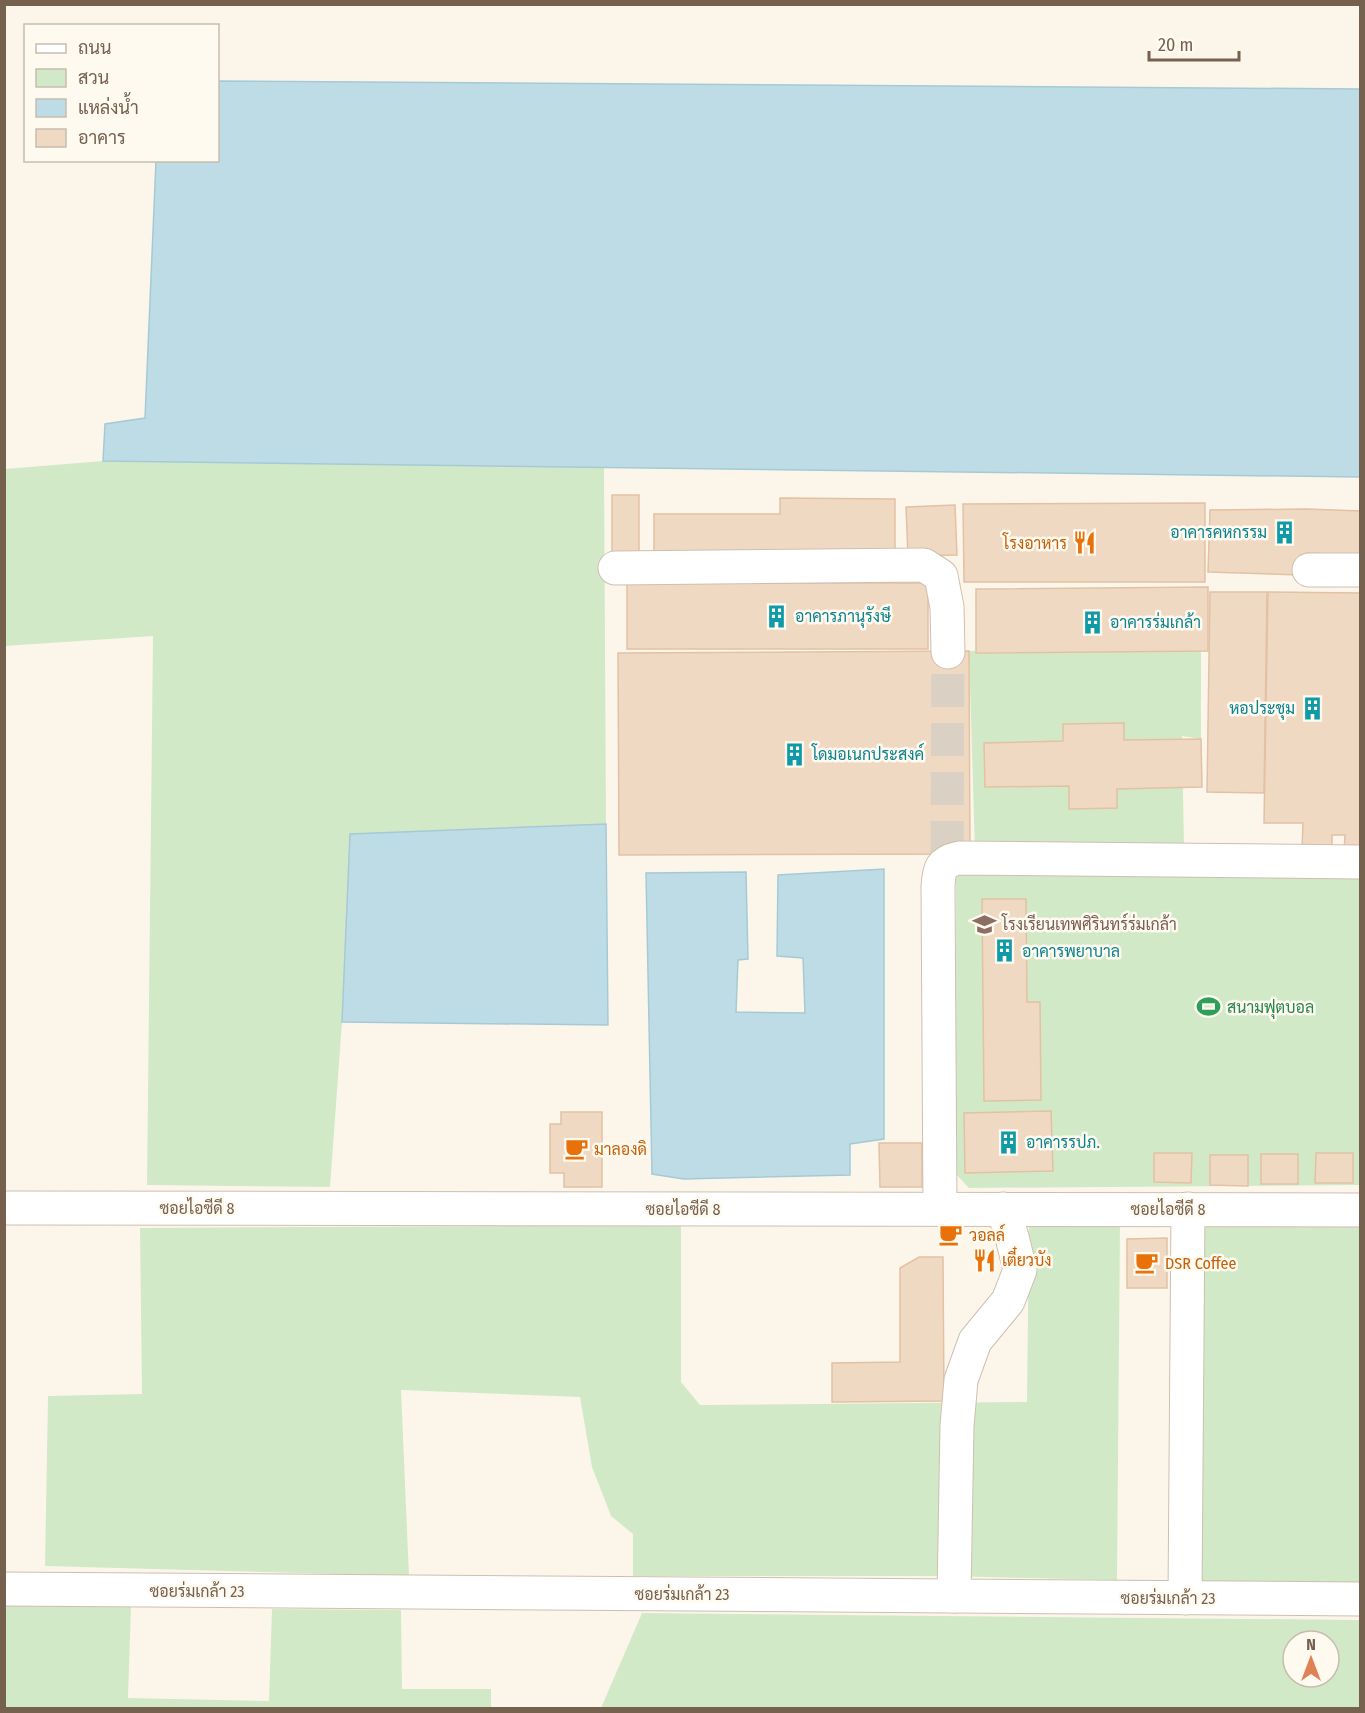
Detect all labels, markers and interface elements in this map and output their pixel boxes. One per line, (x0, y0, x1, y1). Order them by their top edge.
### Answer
legend (24, 24, 219, 162)
scale bar (1149, 24, 1239, 62)
text: 20 m (1158, 34, 1193, 56)
text: ถนน (78, 37, 111, 59)
text: สวน (78, 67, 109, 89)
text: แหล่งน้ำ (78, 92, 139, 119)
text: อาคาร (78, 127, 126, 149)
building icon: อาคารคหกรรม (1272, 519, 1298, 545)
place label: อาคารคหกรรม (1170, 523, 1267, 542)
restaurant icon: โรงอาหาร (1072, 530, 1098, 556)
place label: โรงอาหาร (1002, 532, 1067, 553)
building icon: อาคารภานุรังษี (764, 603, 790, 629)
place label: อาคารภานุรังษี (795, 605, 891, 628)
building icon: อาคารร่มเกล้า (1079, 609, 1105, 635)
place label: อาคารร่มเกล้า (1110, 612, 1201, 632)
building icon: หอประชุม (1300, 695, 1326, 721)
place label: หอประชุม (1229, 699, 1295, 720)
building icon: โดมอเนกประสงค์ (781, 741, 807, 767)
place label: โดมอเนกประสงค์ (811, 742, 924, 764)
school or university icon: โรงเรียนเทพศิรินทร์ร่มเกล้า (971, 911, 997, 937)
place label: โรงเรียนเทพศิรินทร์ร่มเกล้า (1001, 912, 1177, 934)
building icon: อาคารพยาบาล (991, 938, 1017, 964)
place label: อาคารพยาบาล (1022, 942, 1120, 961)
sports icon: สนามฟุตบอล (1196, 994, 1222, 1020)
place label: สนามฟุตบอล (1227, 998, 1314, 1019)
building icon: อาคารรปภ. (995, 1129, 1021, 1155)
place label: อาคารรปภ. (1026, 1133, 1100, 1152)
cafe icon: มาลองดิ (563, 1136, 589, 1162)
place label: มาลองดิ (594, 1140, 647, 1159)
street label: ซอยไอซีดี 8 (159, 1197, 235, 1218)
street label: ซอยไอซีดี 8 (645, 1198, 721, 1219)
street label: ซอยไอซีดี 8 (1130, 1198, 1206, 1219)
cafe icon: วอลล์ (938, 1222, 964, 1248)
place label: วอลล์ (969, 1223, 1005, 1245)
place label: เตี๋ยวบัง (1002, 1246, 1052, 1270)
restaurant icon: เตี๋ยวบัง (971, 1247, 997, 1273)
cafe icon: DSR Coffee (1134, 1250, 1160, 1276)
place label: DSR Coffee (1165, 1254, 1236, 1273)
street label: ซอยร่มเกล้า 23 (149, 1581, 245, 1601)
street label: ซอยร่มเกล้า 23 (634, 1584, 730, 1604)
street label: ซอยร่มเกล้า 23 (1120, 1588, 1216, 1608)
north arrow (1281, 1629, 1341, 1689)
text: N (1306, 1635, 1316, 1654)

